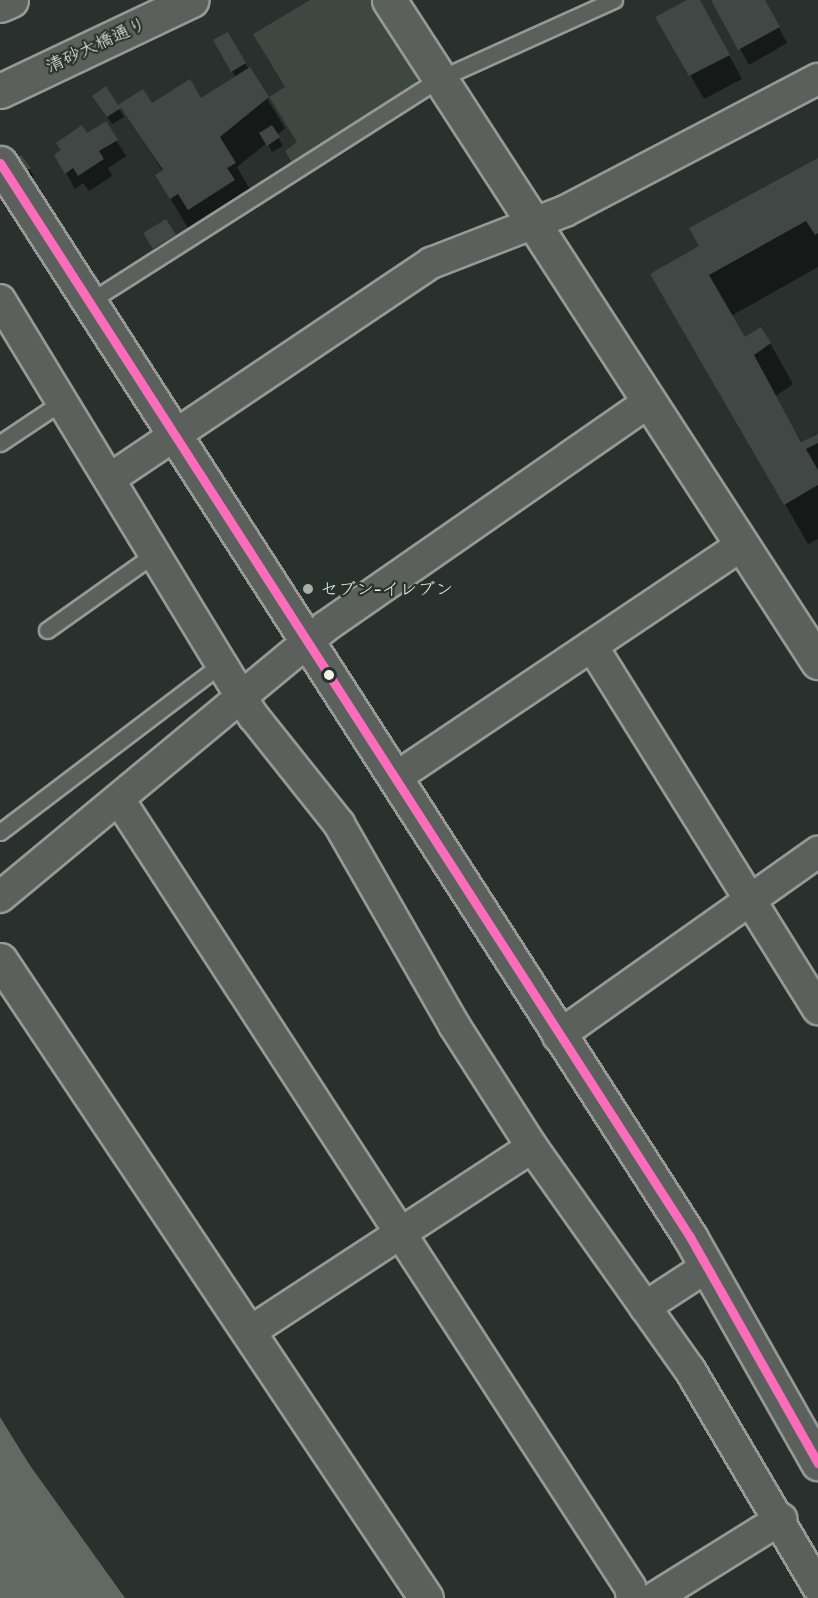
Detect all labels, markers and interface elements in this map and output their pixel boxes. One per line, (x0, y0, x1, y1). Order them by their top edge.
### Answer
street label: 清砂大橋通り (42, 12, 150, 78)
place label: セブン-イレブン (320, 578, 453, 600)
marker: セブン-イレブン (301, 582, 315, 596)
unlabelled marker (323, 669, 335, 681)

